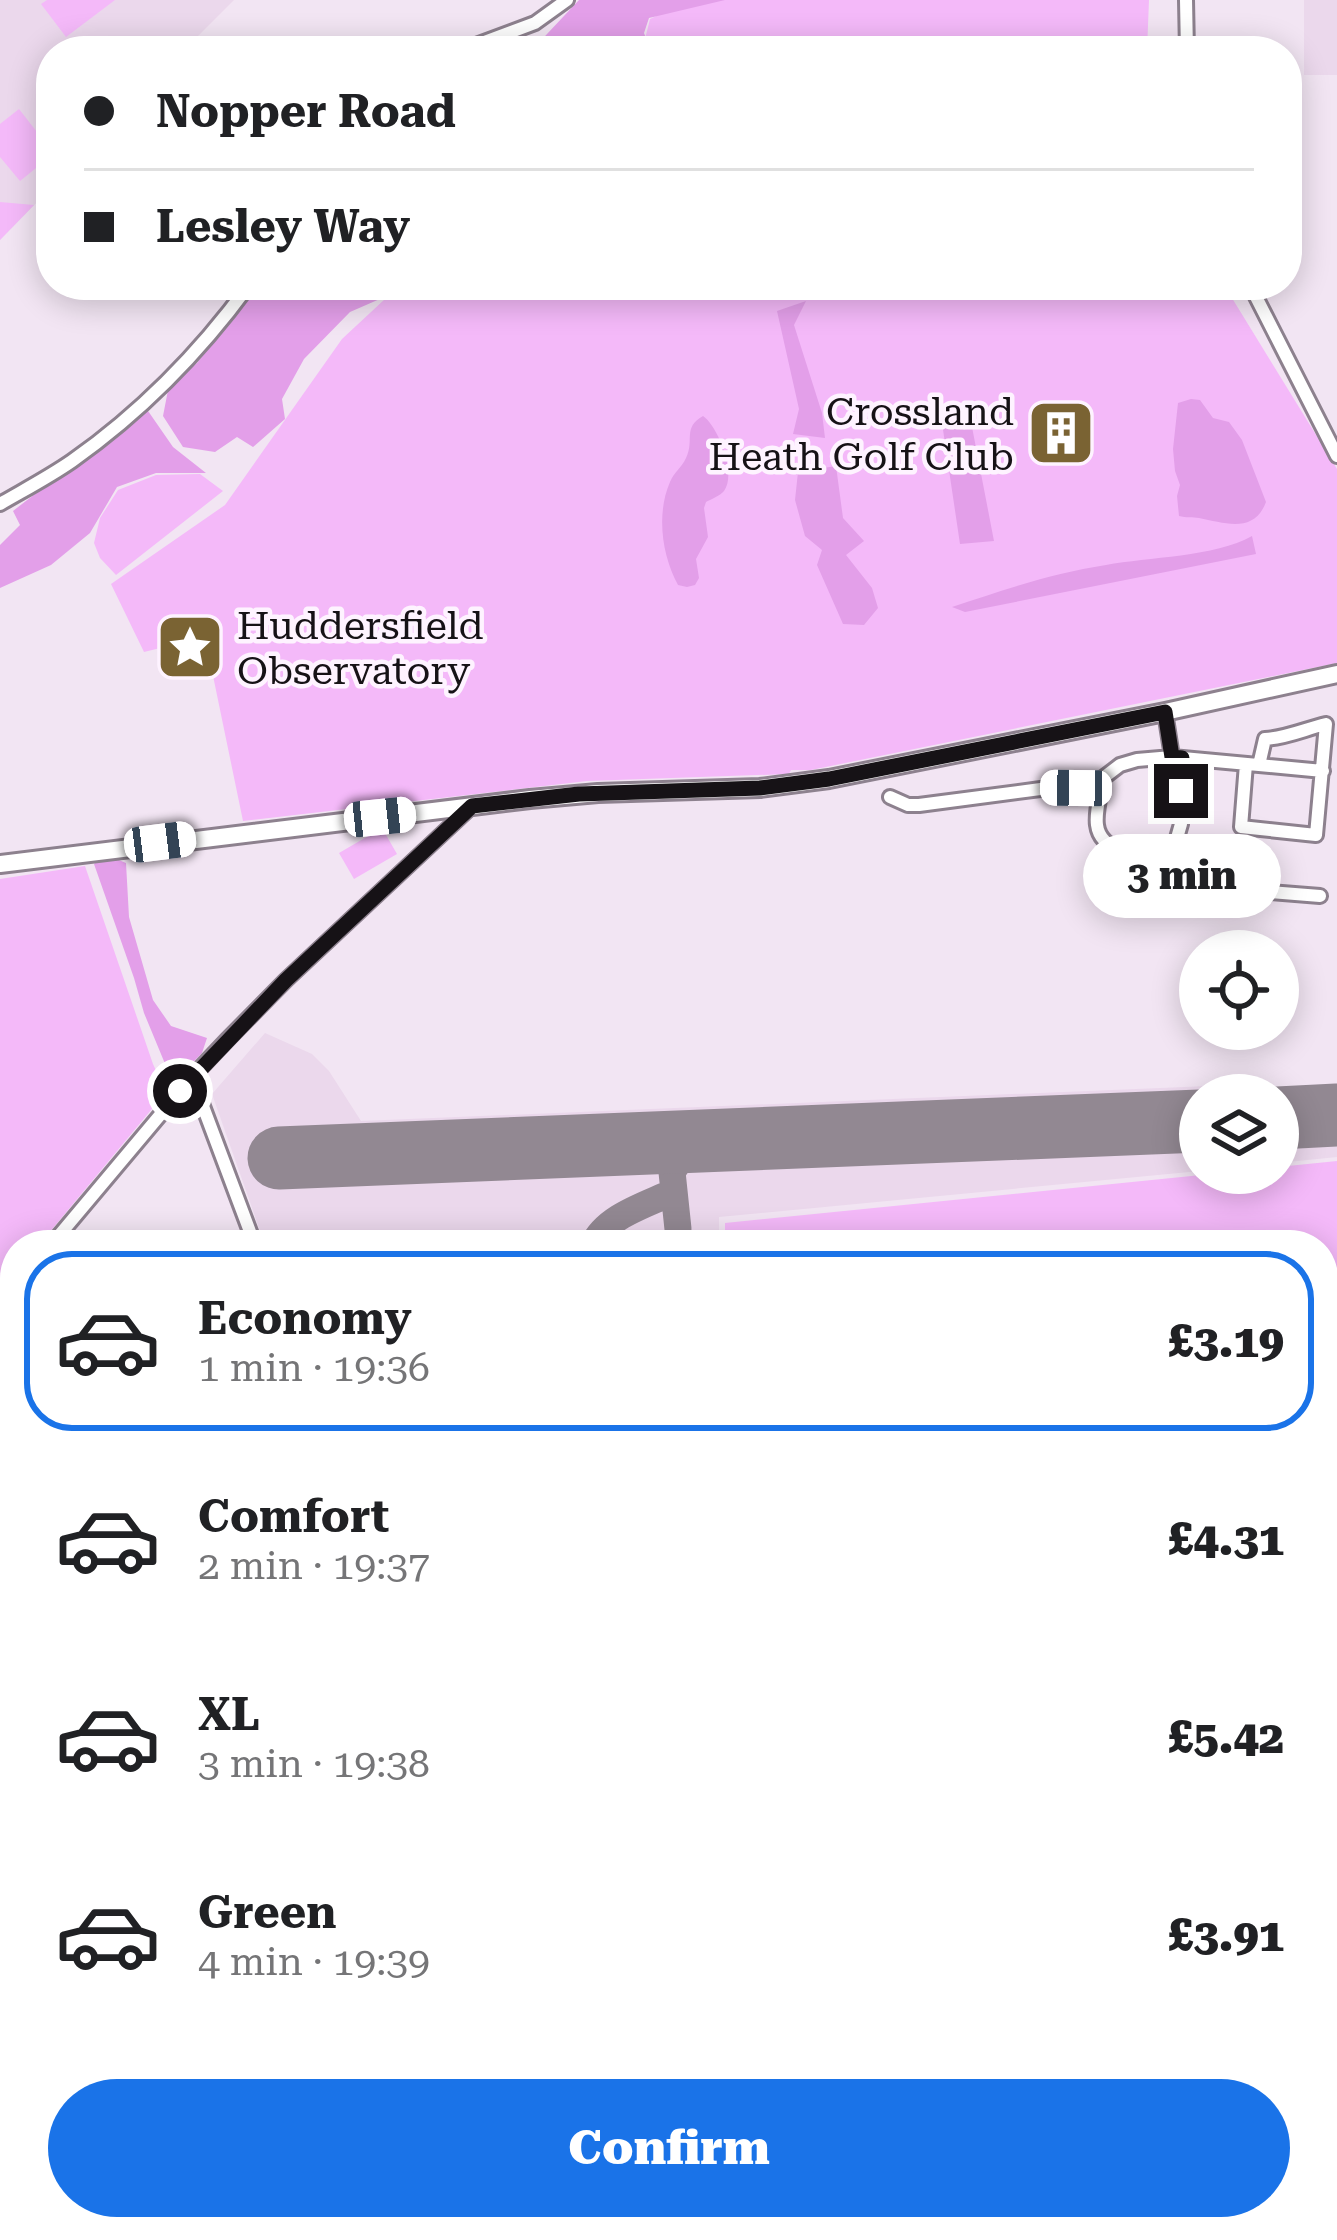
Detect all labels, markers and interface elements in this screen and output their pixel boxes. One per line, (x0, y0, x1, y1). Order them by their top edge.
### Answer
text: Nopper Road (156, 85, 456, 138)
text: Lesley Way (156, 200, 410, 253)
place label: Crossland Heath Golf Club (709, 389, 1014, 480)
building icon: Crossland Heath Golf Club (1026, 398, 1096, 468)
place label: Huddersfield Observatory (237, 603, 484, 694)
place icon: Huddersfield Observatory (155, 612, 225, 682)
route end (1154, 764, 1208, 818)
car (1040, 769, 1112, 807)
car (342, 795, 418, 839)
car (122, 820, 198, 864)
callout: 3 min (1082, 833, 1280, 917)
text: 3 min (1127, 853, 1237, 899)
map controls (1179, 930, 1299, 1194)
button: locate (1179, 930, 1299, 1050)
route start (153, 1064, 207, 1118)
button: layers (1179, 1074, 1299, 1194)
icon: car (54, 1287, 162, 1395)
text: Economy (198, 1292, 412, 1345)
text: £3.19 (1168, 1315, 1284, 1368)
text: 1 min · 19:36 (198, 1345, 430, 1391)
icon: car (54, 1485, 162, 1593)
text: Comfort (198, 1490, 389, 1543)
text: £4.31 (1168, 1513, 1284, 1566)
text: 2 min · 19:37 (198, 1543, 430, 1589)
icon: car (54, 1683, 162, 1791)
text: XL (198, 1688, 260, 1741)
text: £5.42 (1168, 1711, 1284, 1764)
text: 3 min · 19:38 (198, 1741, 430, 1787)
icon: car (54, 1881, 162, 1989)
text: Green (198, 1886, 336, 1939)
text: £3.91 (1168, 1909, 1284, 1962)
text: 4 min · 19:39 (198, 1939, 430, 1985)
button: Confirm (48, 2079, 1290, 2217)

